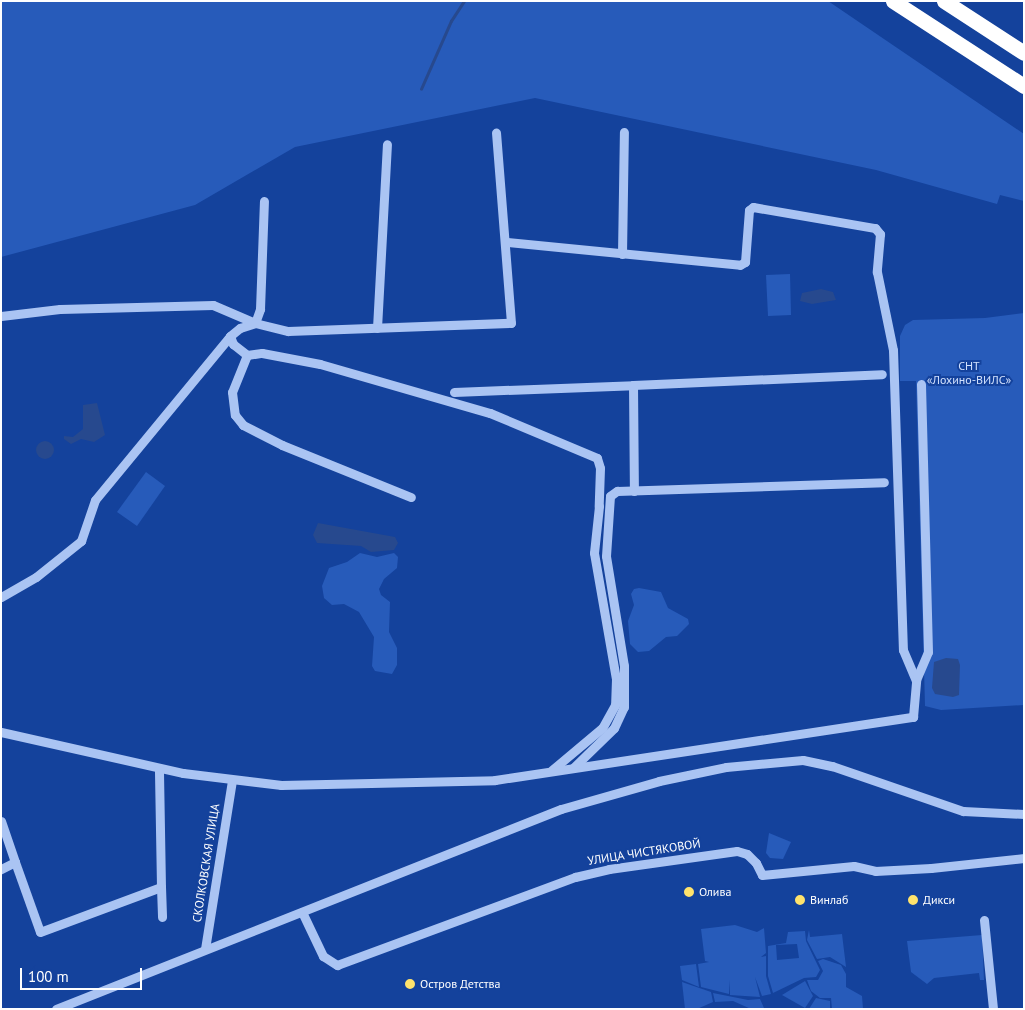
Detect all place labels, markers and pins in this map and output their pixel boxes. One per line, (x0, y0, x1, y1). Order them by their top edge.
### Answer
place label: Олива (699, 885, 731, 899)
marker: Олива (683, 886, 695, 898)
place label: Винлаб (810, 893, 848, 907)
place label: Дикси (923, 893, 955, 907)
marker: Винлаб (794, 894, 806, 906)
marker: Дикси (907, 894, 919, 906)
place label: Остров Детства (420, 977, 501, 991)
marker: Остров Детства (404, 978, 416, 990)

